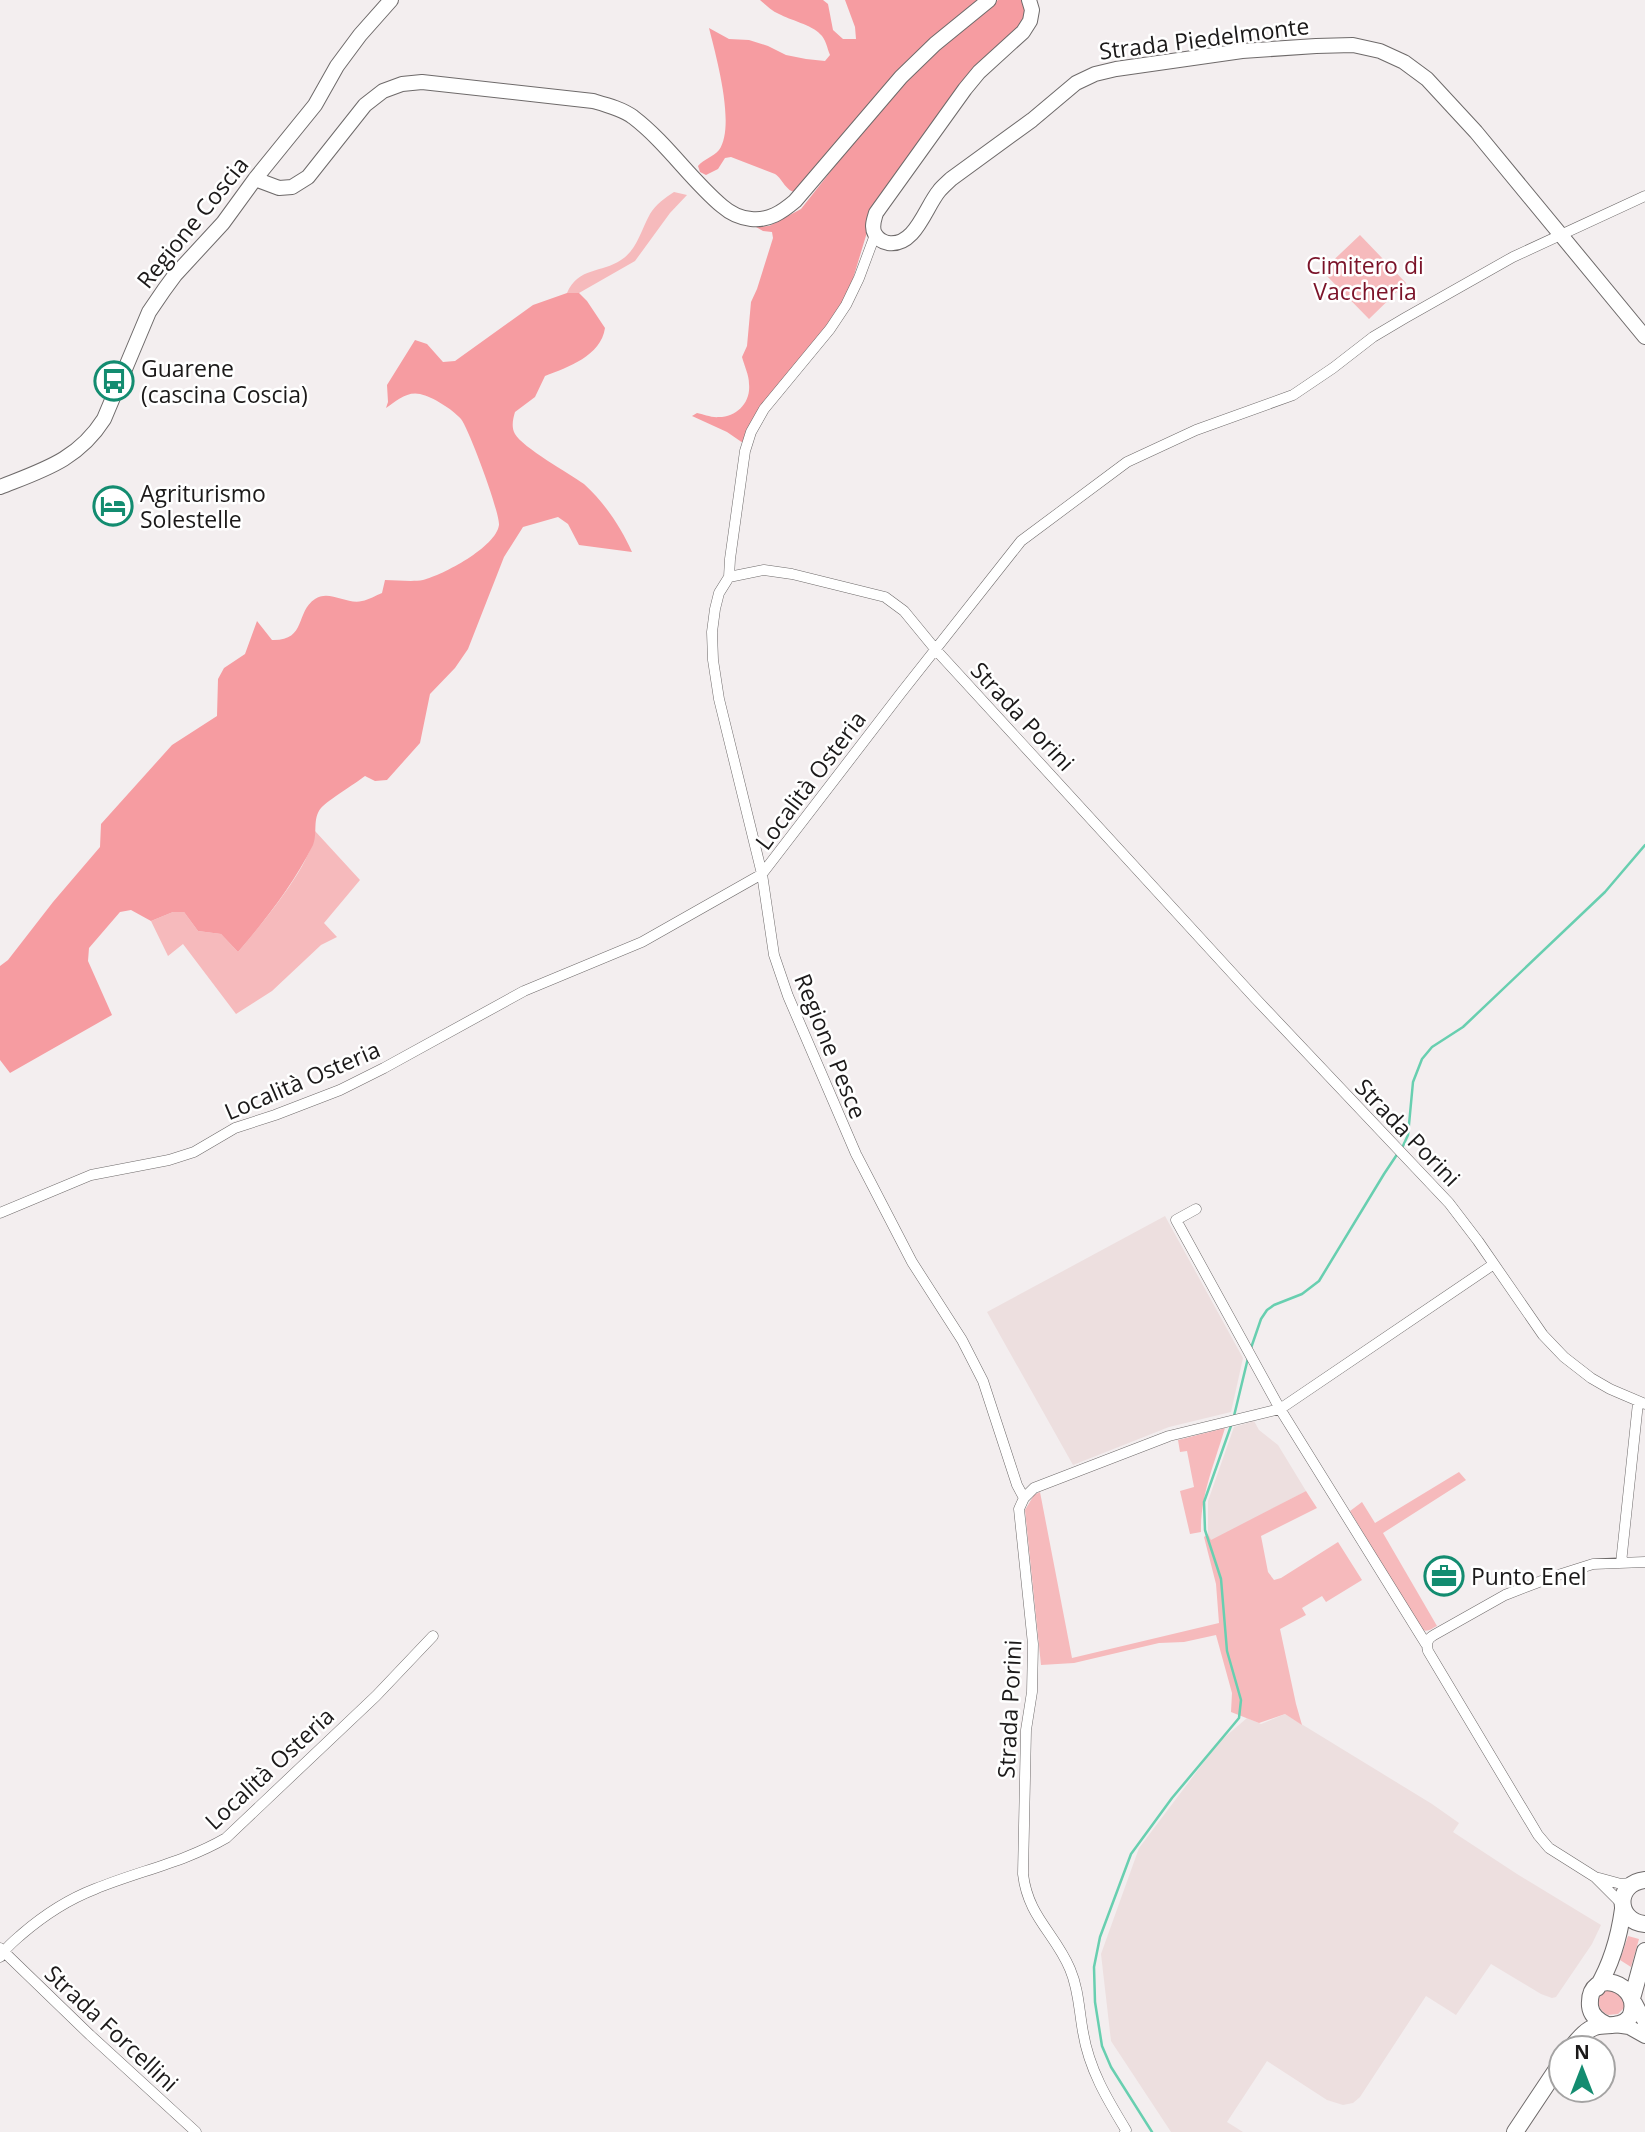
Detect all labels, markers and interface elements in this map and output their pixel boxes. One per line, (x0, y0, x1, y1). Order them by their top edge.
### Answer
street label: Strada Piedelmonte (1097, 9, 1311, 67)
street label: Regione Coscia (129, 149, 255, 295)
park label: Cimitero di Vaccheria (1306, 249, 1424, 307)
place label: Guarene (cascina Coscia) (141, 352, 308, 410)
bus stop icon: Guarene (cascina Coscia) (93, 360, 135, 402)
place label: Agriturismo Solestelle (140, 477, 266, 535)
hotel icon: Agriturismo Solestelle (92, 485, 134, 527)
street label: Strada Porini (964, 654, 1082, 778)
street label: Località Osteria (747, 704, 873, 856)
street label: Regione Pesce (787, 969, 875, 1123)
street label: Località Osteria (219, 1033, 385, 1127)
street label: Strada Porini (1348, 1071, 1468, 1193)
office icon: Punto Enel (1423, 1555, 1465, 1597)
place label: Punto Enel (1471, 1560, 1587, 1592)
street label: Strada Porini (989, 1639, 1029, 1779)
street label: Località Osteria (197, 1700, 341, 1836)
street label: Strada Forcellini (38, 1958, 186, 2098)
north arrow (1547, 2034, 1617, 2104)
text: N (1574, 2039, 1590, 2065)

